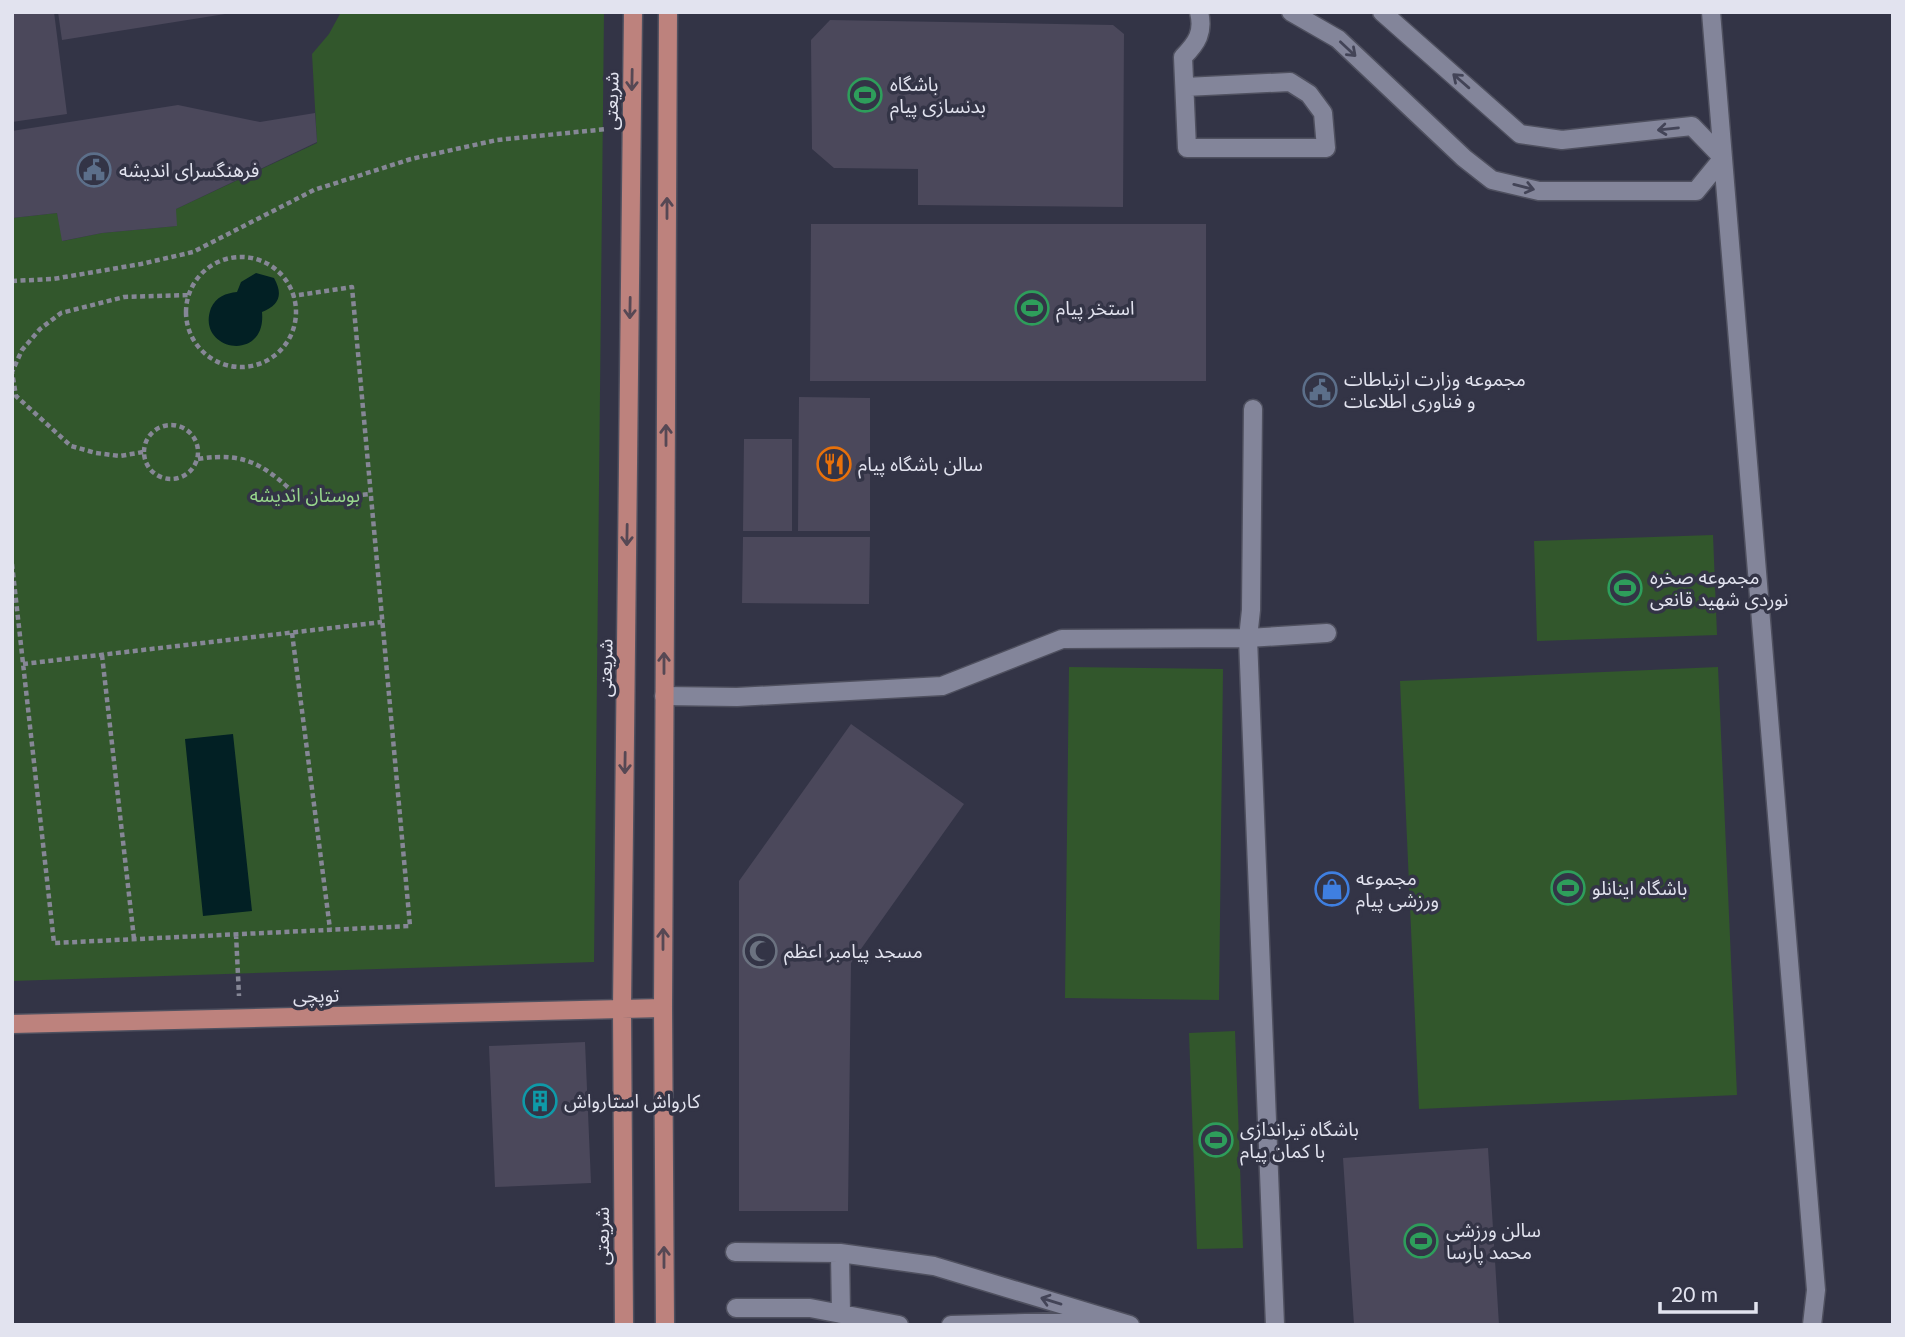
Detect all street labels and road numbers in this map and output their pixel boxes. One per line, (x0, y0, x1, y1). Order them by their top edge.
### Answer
street label: شریعتی (598, 72, 624, 130)
street label: شریعتی (592, 639, 618, 697)
street label: توپچی (293, 983, 339, 1009)
street label: شریعتی (590, 1207, 614, 1265)

